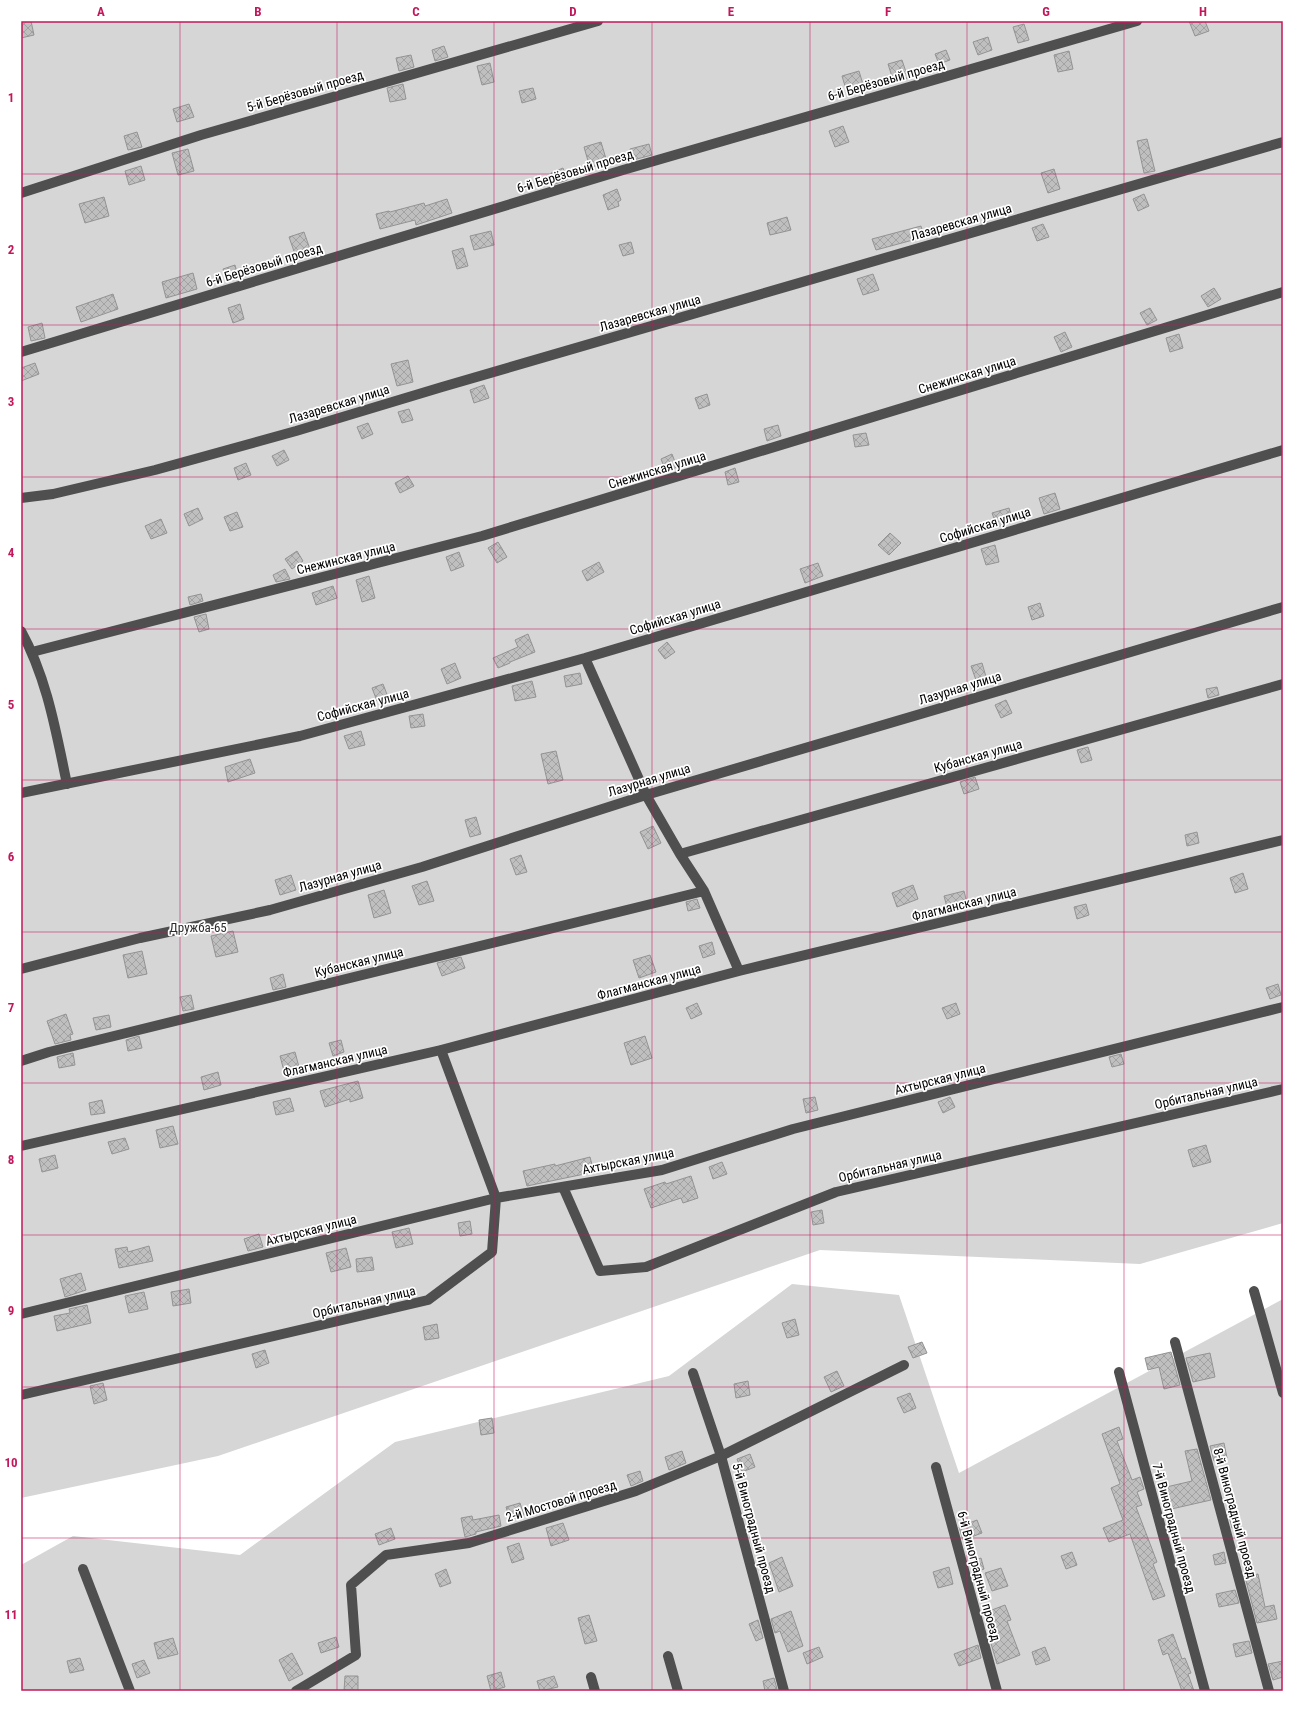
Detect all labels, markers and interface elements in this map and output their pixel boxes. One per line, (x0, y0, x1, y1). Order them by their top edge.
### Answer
text: A (97, 4, 105, 19)
text: B (254, 4, 262, 19)
text: C (412, 4, 420, 19)
text: D (569, 4, 577, 19)
text: E (728, 4, 735, 19)
text: F (885, 4, 891, 19)
text: G (1042, 4, 1050, 19)
text: H (1199, 4, 1207, 19)
street label: 6-й Берёзовый проезд (826, 56, 946, 104)
street label: 5-й Берёзовый проезд (245, 67, 365, 115)
text: 1 (8, 90, 14, 105)
street label: 6-й Берёзовый проезд (515, 146, 635, 196)
street label: Лазаревская улица (909, 200, 1013, 244)
street label: 6-й Берёзовый проезд (204, 240, 324, 290)
text: 2 (8, 242, 15, 257)
street label: Лазаревская улица (598, 291, 702, 335)
street label: Снежинская улица (916, 353, 1018, 397)
street label: Лазаревская улица (287, 382, 391, 426)
text: 3 (8, 394, 14, 409)
street label: Снежинская улица (606, 448, 708, 492)
street label: Софийская улица (938, 504, 1032, 546)
street label: Снежинская улица (295, 538, 397, 578)
text: 4 (8, 545, 15, 560)
street label: Софийская улица (628, 596, 722, 638)
street label: Лазурная улица (917, 668, 1003, 708)
street label: Софийская улица (315, 686, 411, 724)
text: 5 (8, 697, 15, 712)
street label: Кубанская улица (932, 736, 1024, 776)
street label: Лазурная улица (606, 760, 692, 800)
text: 6 (8, 849, 15, 864)
street label: Лазурная улица (297, 857, 383, 895)
street label: Флагманская улица (910, 884, 1018, 924)
park label: Дружба-65 (169, 920, 227, 935)
street label: Кубанская улица (313, 944, 405, 980)
street label: Флагманская улица (595, 961, 703, 1003)
text: 7 (8, 1000, 15, 1015)
street label: Флагманская улица (281, 1042, 389, 1080)
street label: Ахтырская улица (893, 1060, 987, 1098)
street label: Орбитальная улица (1153, 1074, 1259, 1112)
street label: Ахтырская улица (581, 1145, 675, 1177)
street label: Орбитальная улица (837, 1147, 943, 1185)
text: 8 (8, 1152, 14, 1167)
street label: Ахтырская улица (264, 1211, 358, 1249)
street label: Орбитальная улица (311, 1283, 417, 1321)
text: 9 (8, 1303, 14, 1318)
street label: 8-й Виноградный проезд (1210, 1446, 1260, 1580)
text: 10 (4, 1455, 18, 1470)
street label: 5-й Виноградный проезд (729, 1461, 779, 1595)
street label: 7-й Виноградный проезд (1149, 1461, 1199, 1595)
street label: 2-й Мостовой проезд (504, 1477, 618, 1525)
street label: 6-й Виноградный проезд (954, 1509, 1004, 1643)
text: 11 (4, 1607, 18, 1622)

